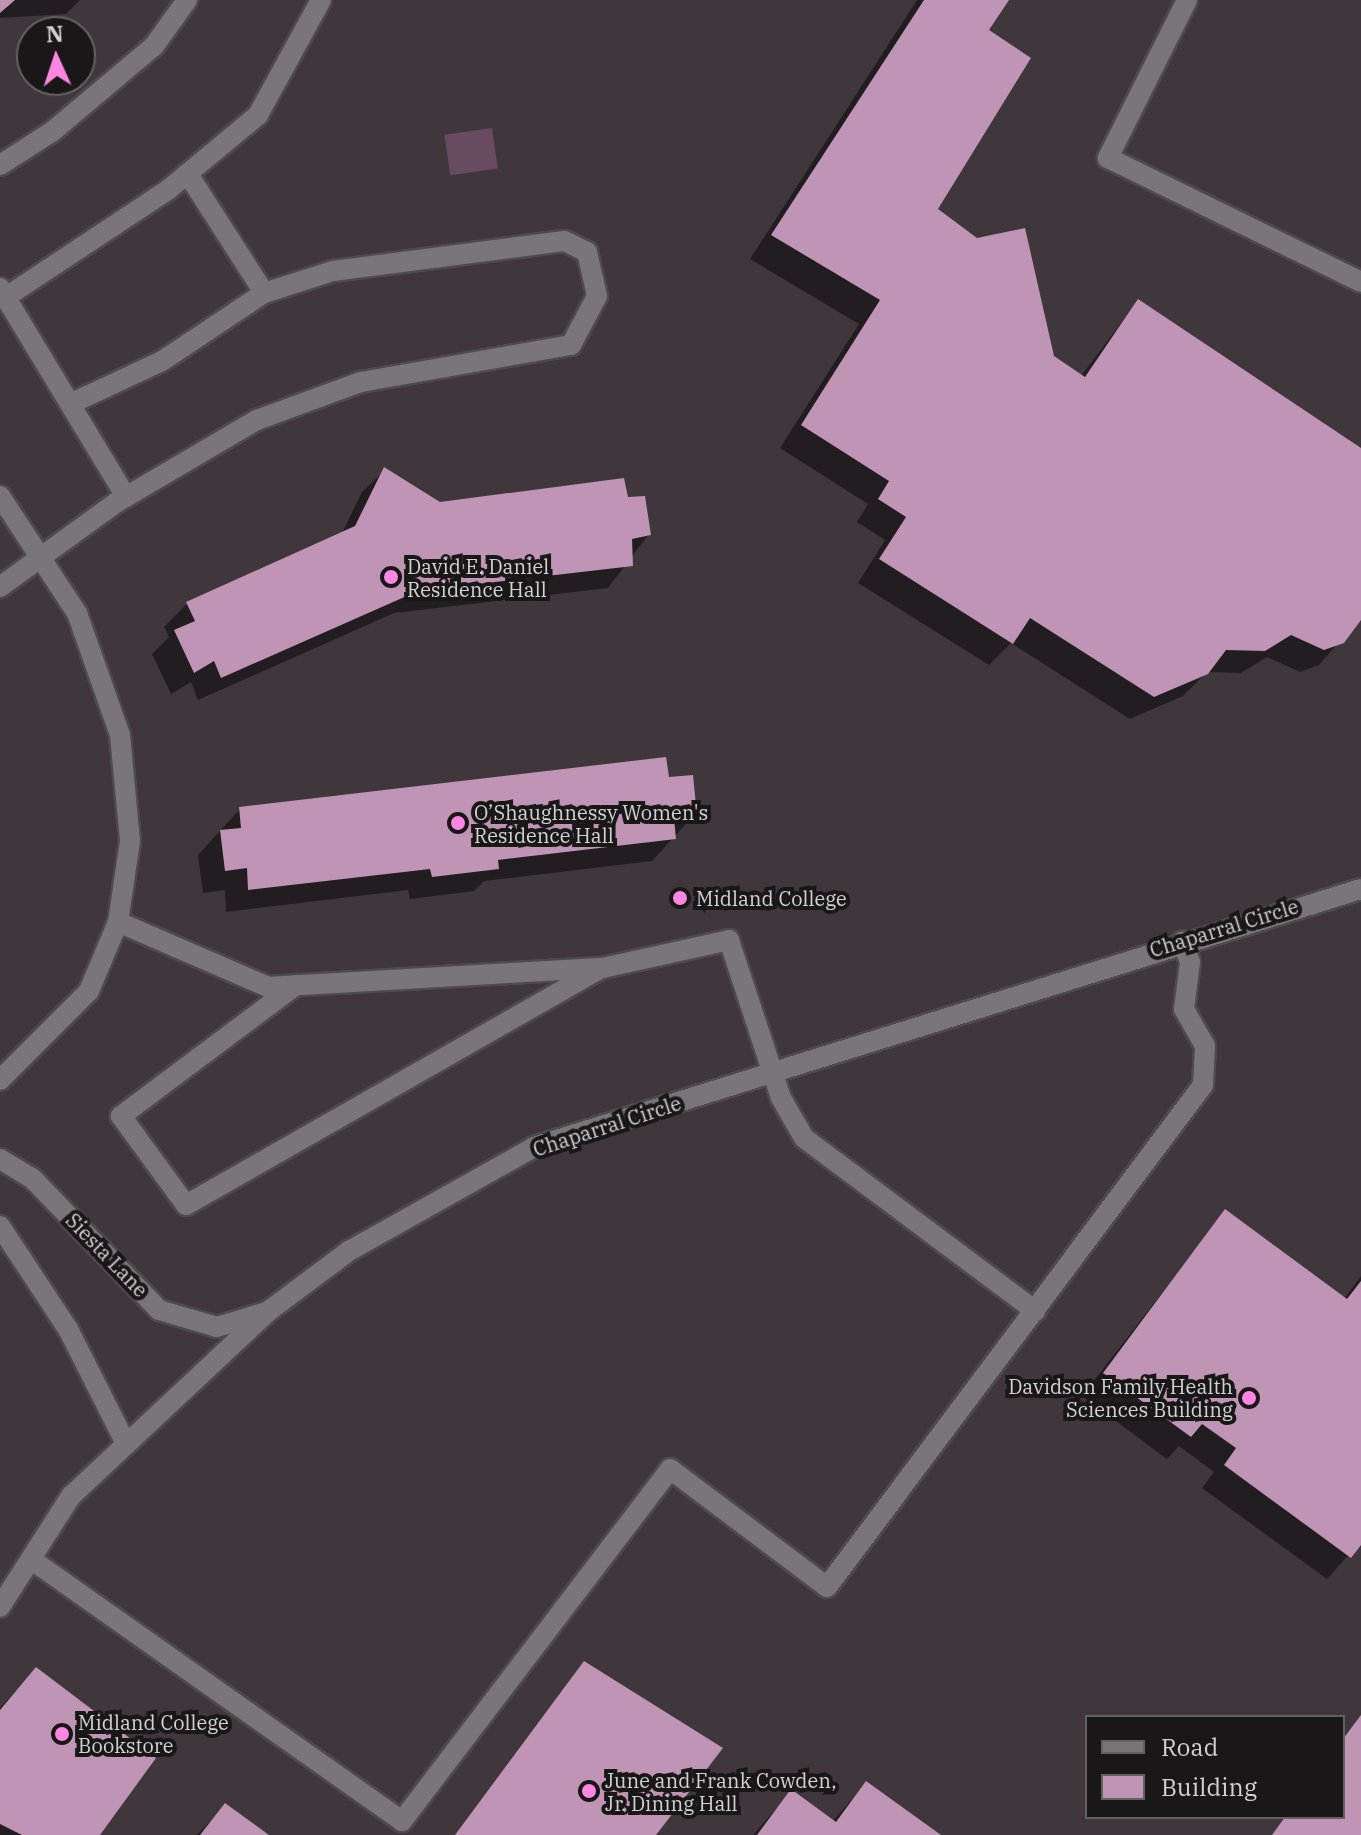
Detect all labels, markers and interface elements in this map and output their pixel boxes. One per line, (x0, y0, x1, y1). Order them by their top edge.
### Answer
north arrow (16, 16, 96, 96)
text: N (45, 19, 64, 48)
place label: David E. Daniel Residence Hall (407, 554, 549, 601)
marker: David E. Daniel Residence Hall (382, 568, 400, 586)
place label: O’Shaughnessy Women's Residence Hall (474, 800, 708, 847)
marker: O’Shaughnessy Women's Residence Hall (449, 814, 467, 832)
place label: Midland College (696, 886, 847, 910)
marker: Midland College (671, 889, 689, 907)
street label: Chaparral Circle (1147, 894, 1301, 962)
street label: Chaparral Circle (530, 1091, 684, 1161)
street label: Siesta Lane (61, 1208, 153, 1302)
place label: Davidson Family Health Sciences Building (1008, 1374, 1233, 1421)
marker: Davidson Family Health Sciences Building (1240, 1389, 1258, 1407)
place label: Midland College Bookstore (78, 1710, 229, 1757)
legend (1085, 1715, 1345, 1819)
marker: Midland College Bookstore (53, 1725, 71, 1743)
text: Road (1161, 1731, 1218, 1763)
place label: June and Frank Cowden, Jr. Dining Hall (605, 1768, 837, 1815)
text: Building (1161, 1771, 1257, 1803)
marker: June and Frank Cowden, Jr. Dining Hall (580, 1782, 598, 1800)

